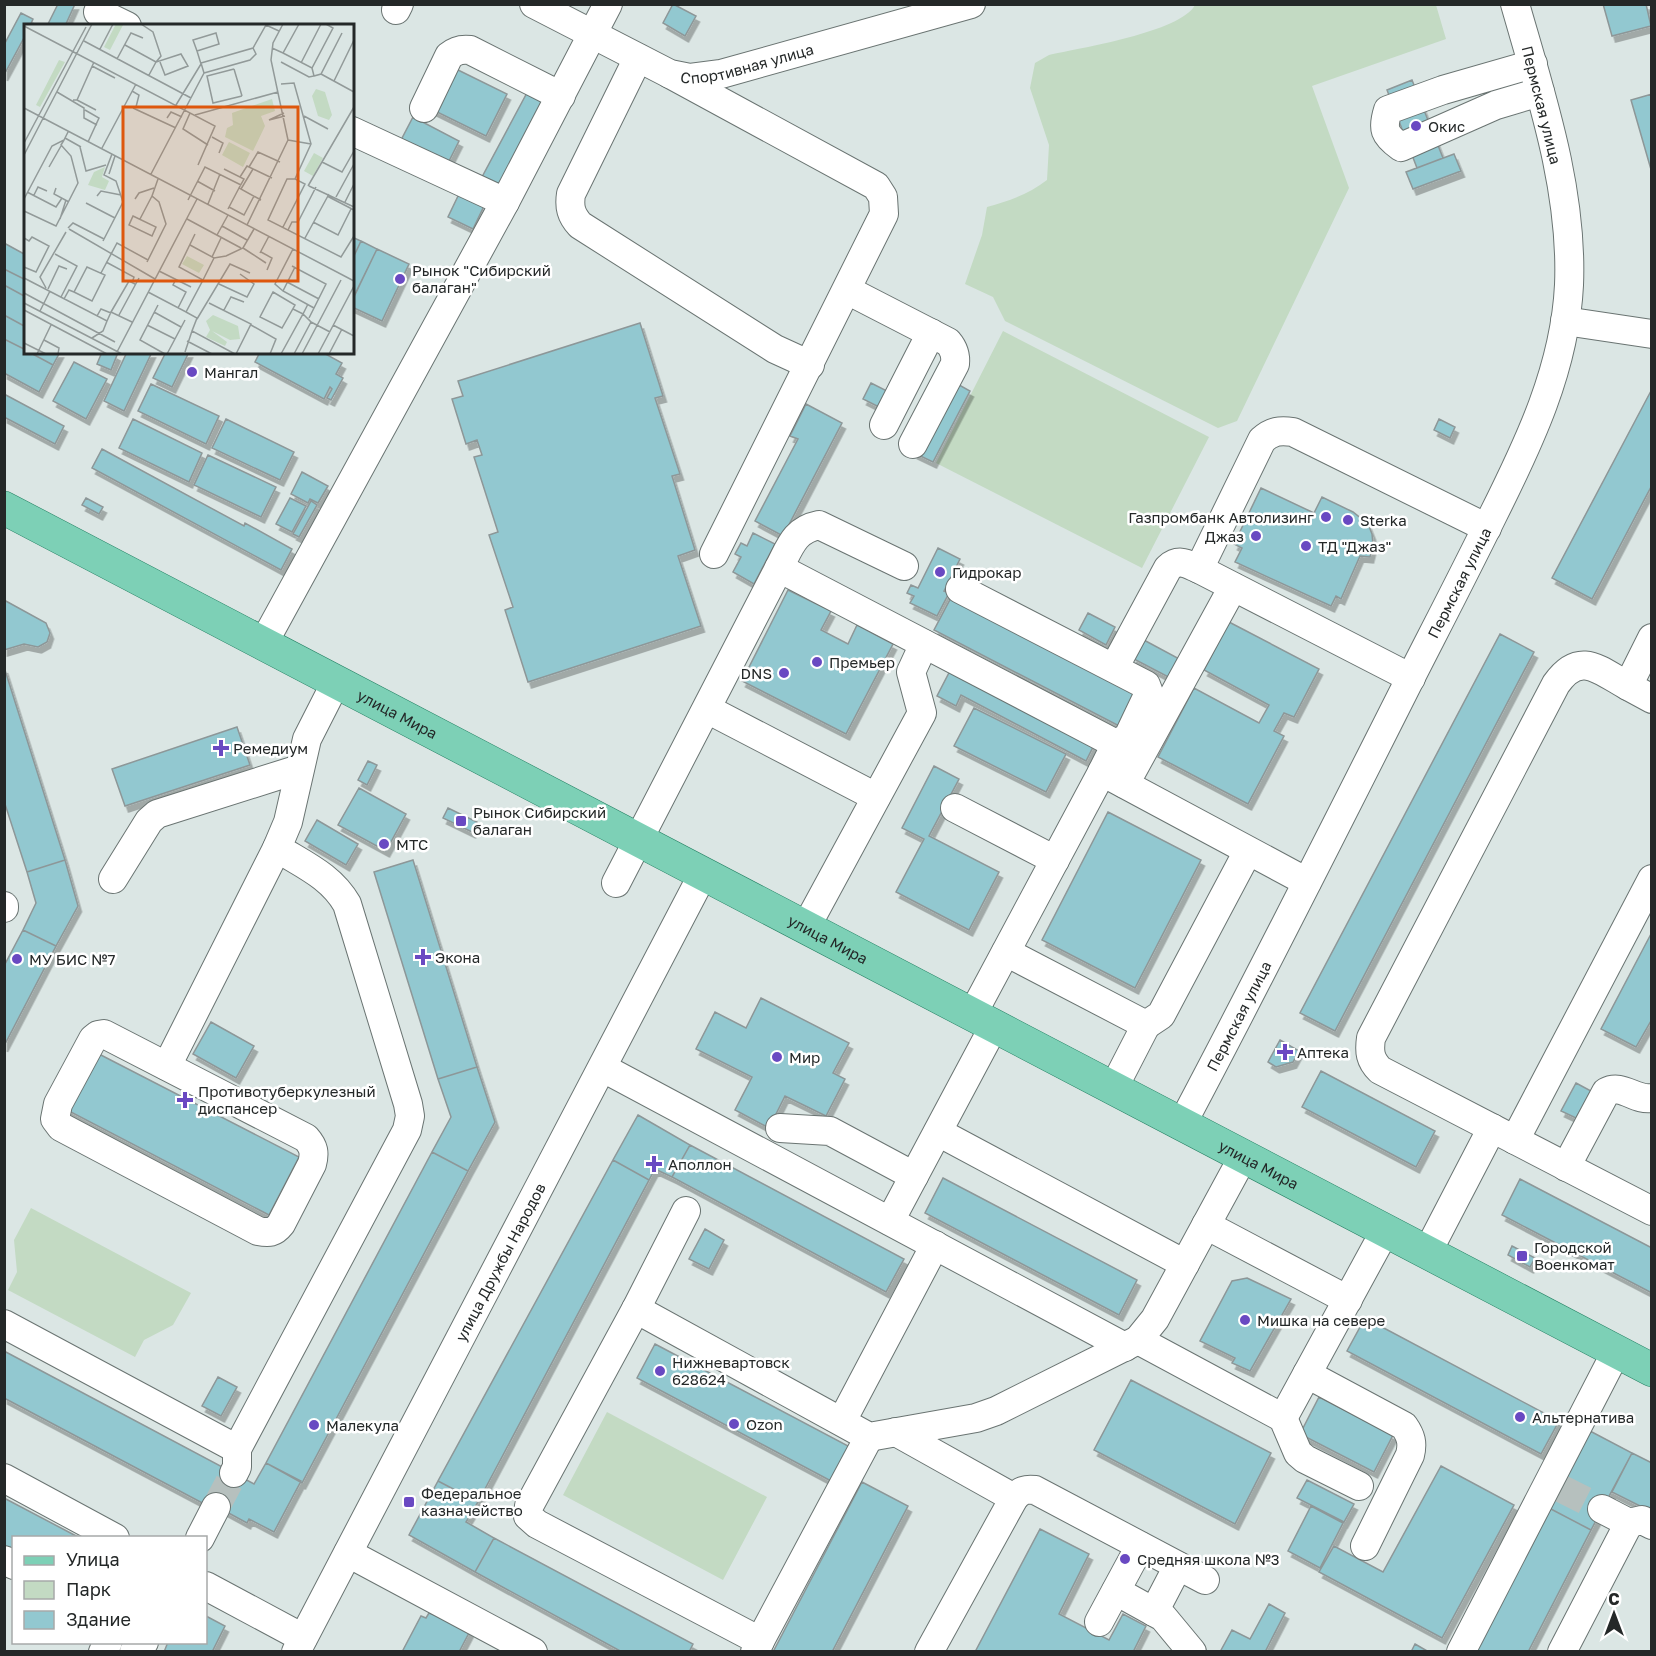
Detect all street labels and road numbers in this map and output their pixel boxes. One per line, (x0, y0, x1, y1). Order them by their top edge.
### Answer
street label: Спортивная улица (679, 40, 815, 87)
street label: Пермская улица (1519, 44, 1565, 166)
street label: Пермская улица (1424, 525, 1494, 641)
street label: улица Мира (354, 686, 440, 742)
street label: улица Мира (785, 911, 871, 967)
street label: Пермская улица (1203, 958, 1275, 1074)
street label: улица Мира (1216, 1136, 1302, 1193)
street label: улица Дружбы Народов (451, 1180, 549, 1344)

